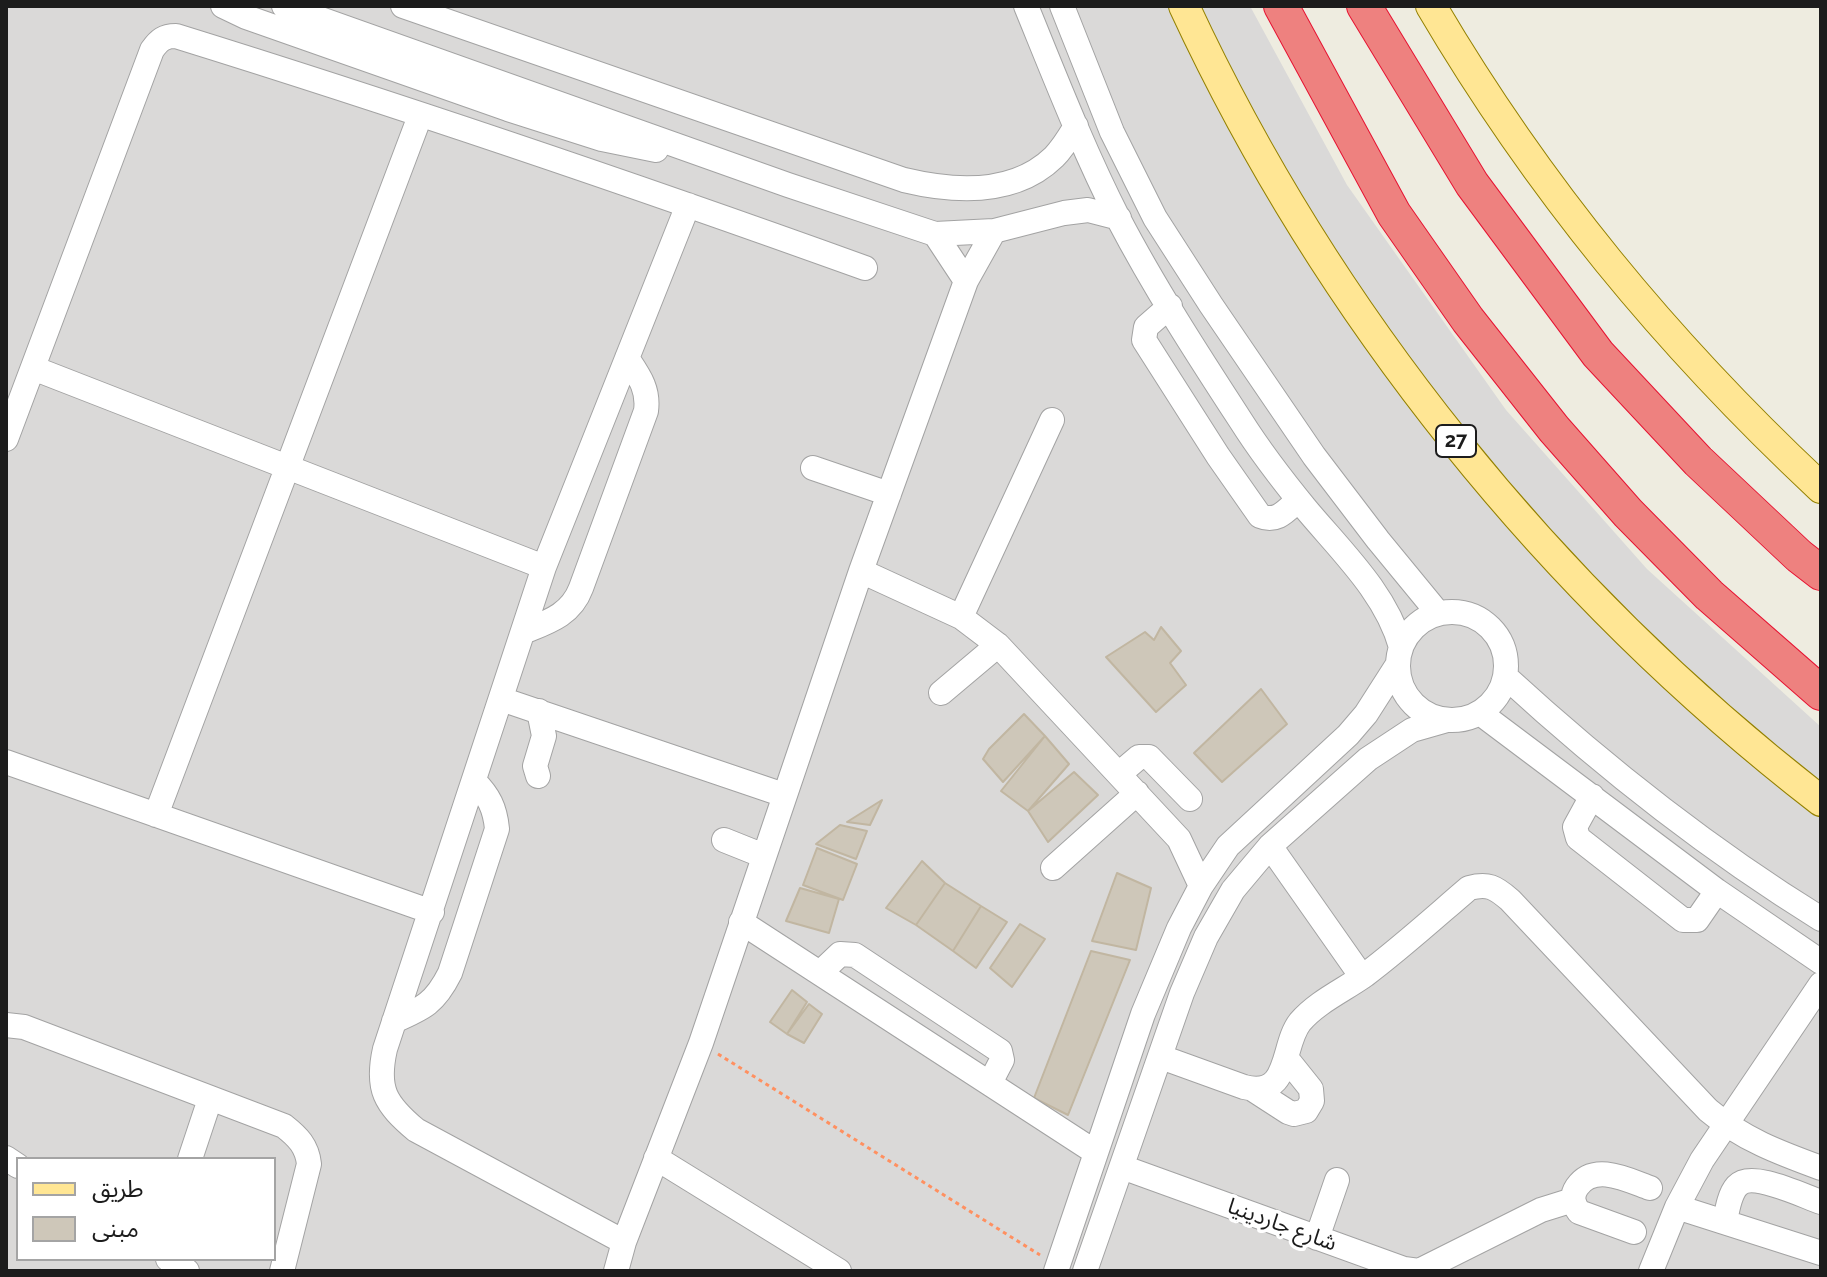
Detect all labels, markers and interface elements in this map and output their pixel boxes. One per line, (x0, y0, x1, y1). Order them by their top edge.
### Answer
road number: 27 (1436, 425, 1476, 457)
legend (16, 1157, 276, 1261)
text: طريق (92, 1174, 144, 1203)
street label: شارع جاردينيا (1224, 1193, 1340, 1257)
text: مبنى (92, 1214, 139, 1243)

